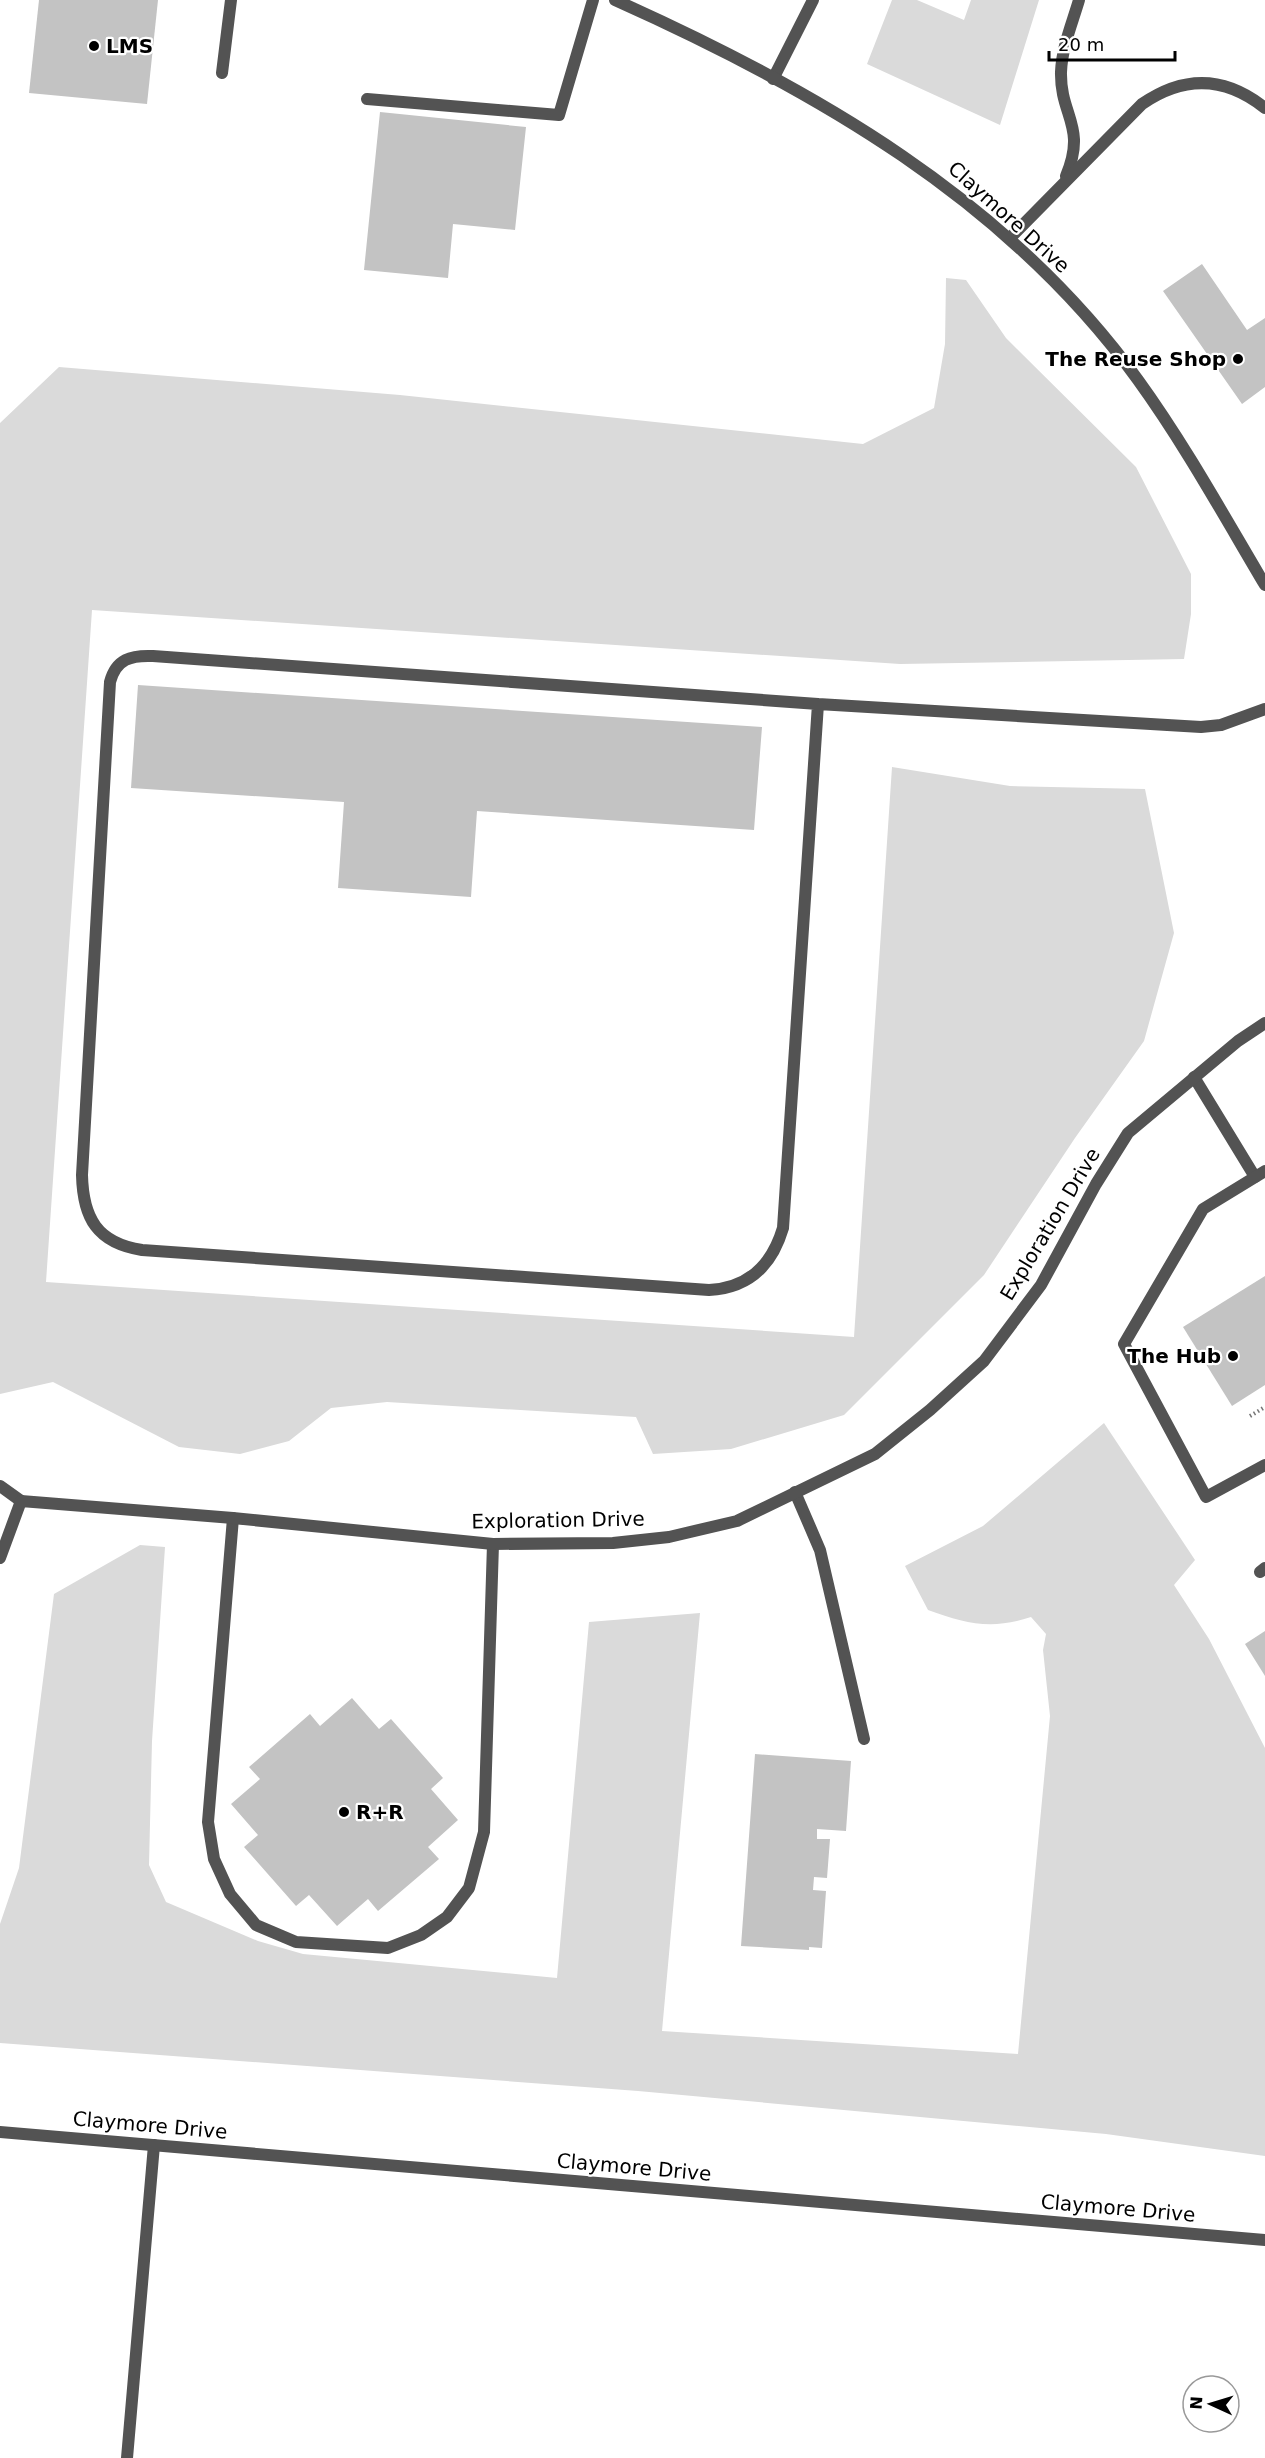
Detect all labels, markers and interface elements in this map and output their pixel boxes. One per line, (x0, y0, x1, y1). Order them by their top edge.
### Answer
scale bar (1049, 24, 1175, 62)
place label: LMS (106, 34, 153, 58)
text: 20 m (1058, 34, 1104, 55)
marker: LMS (87, 39, 101, 53)
street label: Claymore Drive (943, 156, 1075, 278)
place label: The Reuse Shop (1045, 347, 1226, 371)
marker: The Reuse Shop (1231, 352, 1245, 366)
street label: Exploration Drive (995, 1143, 1105, 1305)
place label: The Hub (1127, 1344, 1221, 1368)
marker: The Hub (1226, 1349, 1240, 1363)
street label: Exploration Drive (471, 1506, 645, 1534)
place label: R+R (356, 1800, 404, 1824)
marker: R+R (337, 1805, 351, 1819)
street label: Claymore Drive (72, 2106, 228, 2144)
street label: Claymore Drive (556, 2148, 712, 2186)
street label: Claymore Drive (1040, 2189, 1196, 2227)
north arrow (1181, 2374, 1241, 2434)
text: N (1187, 2396, 1206, 2410)

